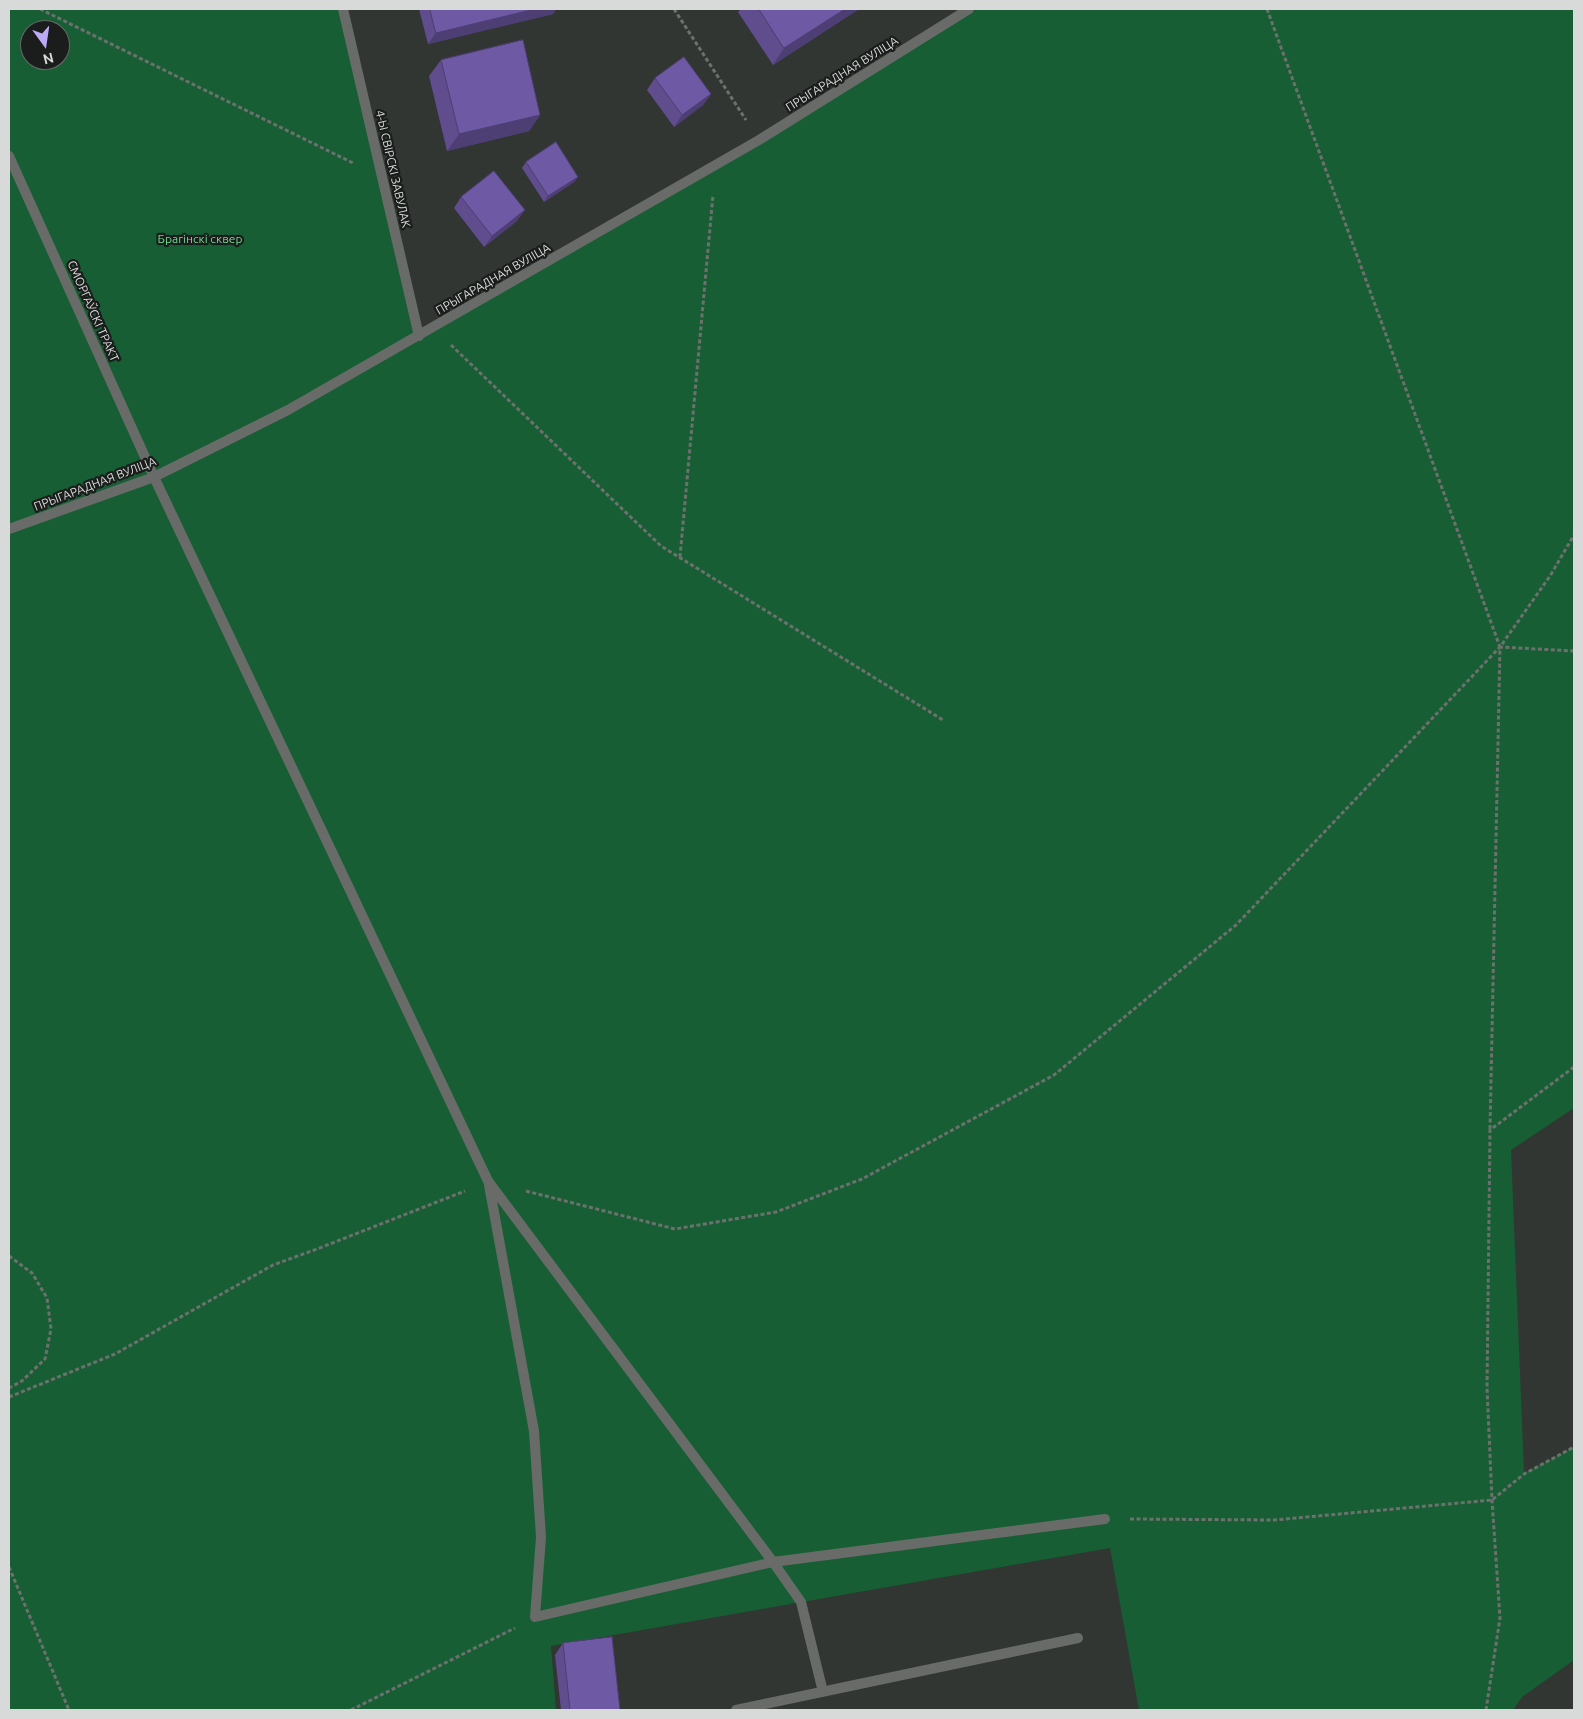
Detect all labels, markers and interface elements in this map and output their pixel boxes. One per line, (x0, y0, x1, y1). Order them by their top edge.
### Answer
north arrow (20, 20, 70, 70)
street label: ПРЫГАРАДНАЯ ВУЛІЦА (783, 33, 901, 115)
text: N (41, 50, 55, 68)
street label: 4-Ы СВІРСКІ ЗАВУЛАК (372, 109, 414, 229)
park label: Брагінскі сквер (158, 232, 242, 246)
street label: ПРЫГАРАДНАЯ ВУЛІЦА (433, 240, 553, 318)
street label: СМОРГАЎСКІ ТРАКТ (64, 258, 122, 364)
street label: ПРЫГАРАДНАЯ ВУЛІЦА (32, 454, 158, 514)

